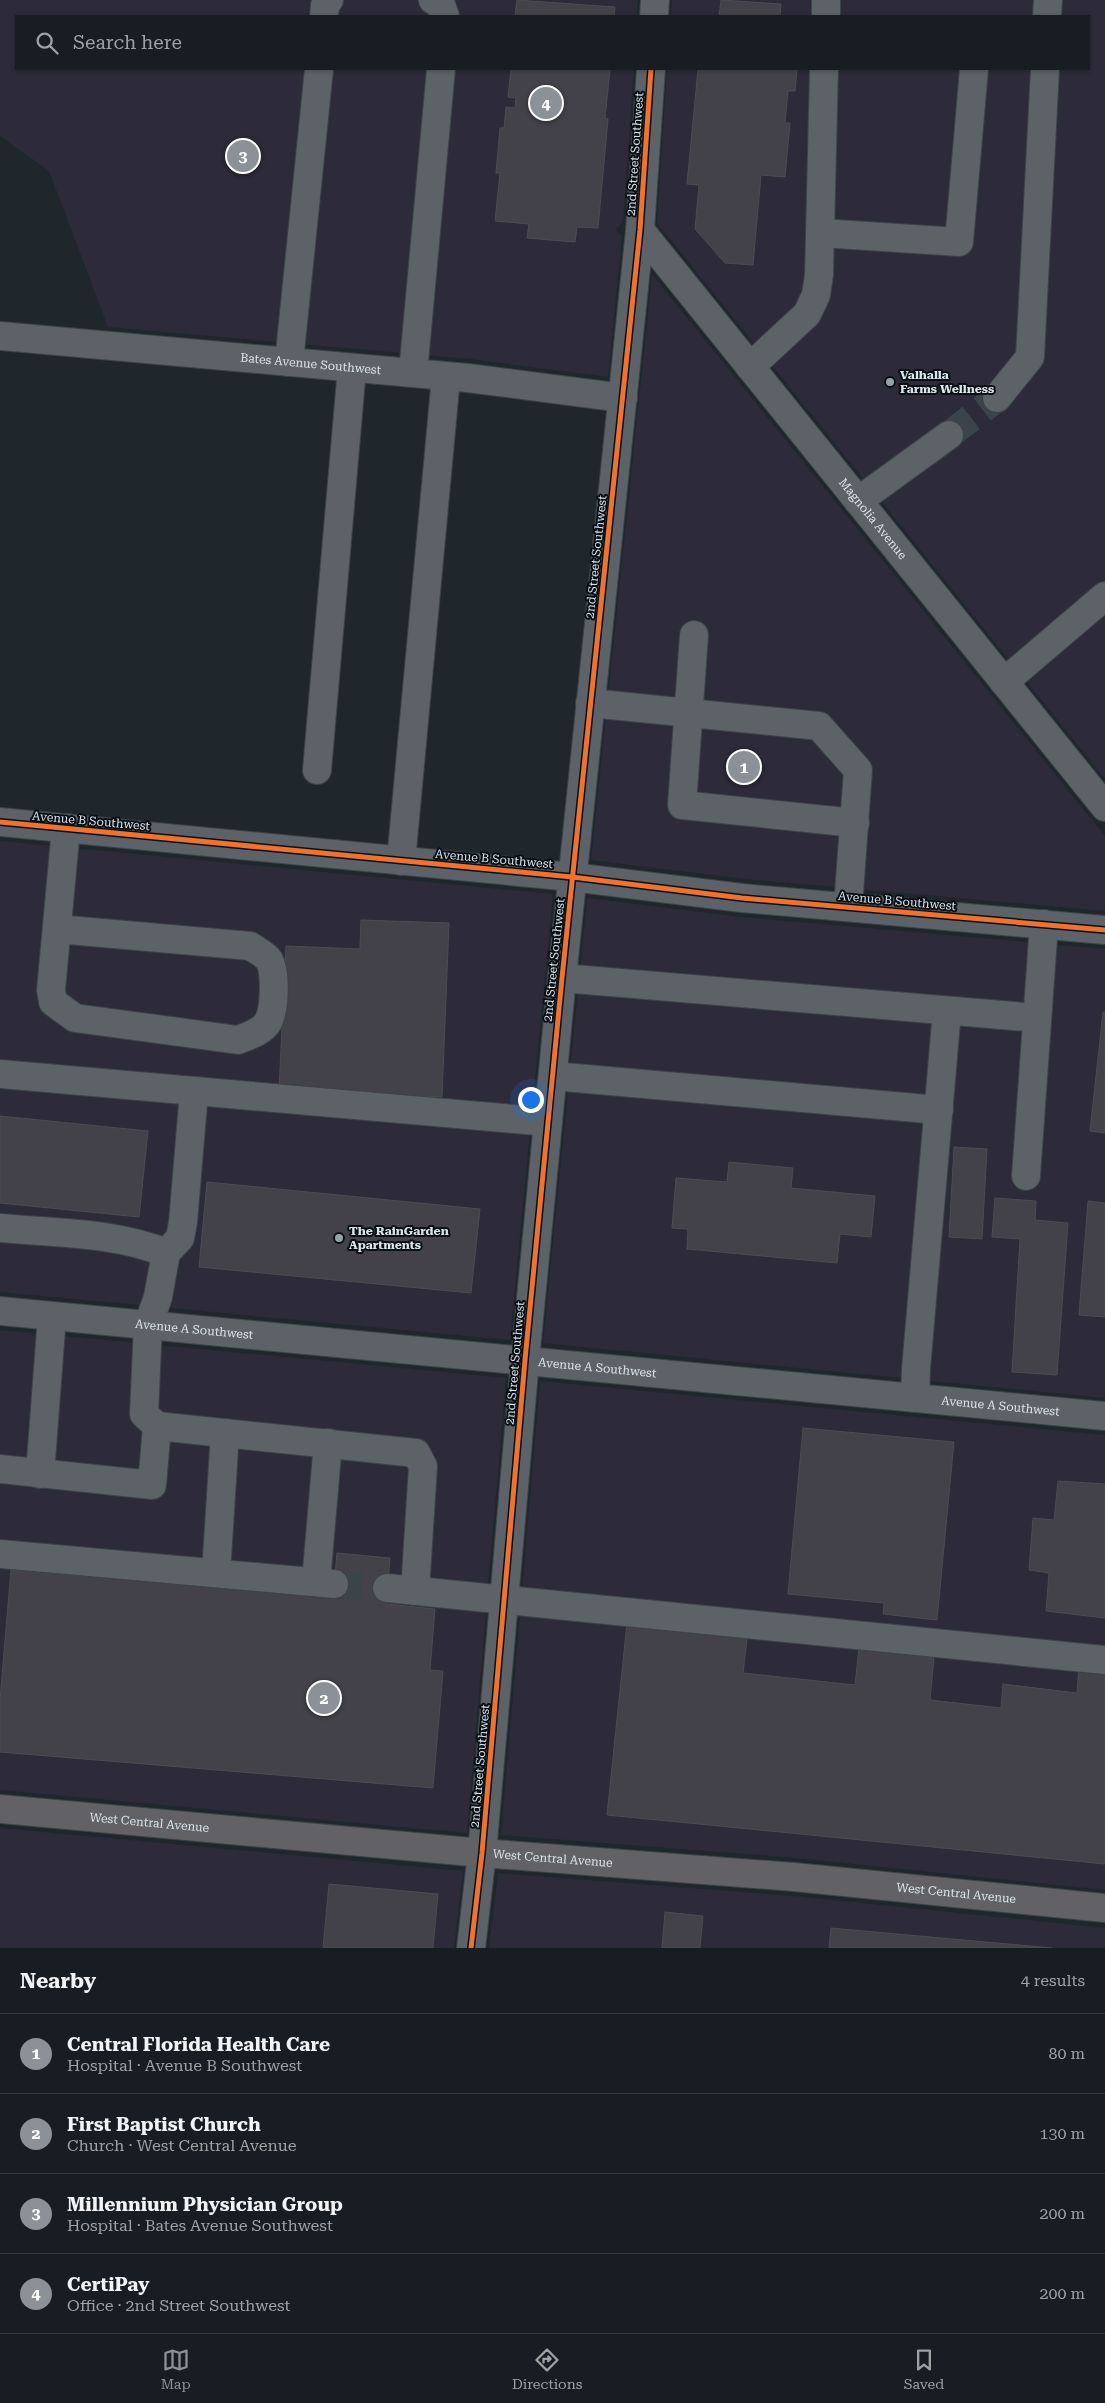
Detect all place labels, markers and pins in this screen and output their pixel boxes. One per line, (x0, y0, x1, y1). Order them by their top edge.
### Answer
pin: 4 (530, 84, 562, 122)
pin: 3 (227, 137, 259, 175)
place label: Valhalla Farms Wellness (900, 368, 994, 396)
marker: Valhalla Farms Wellness (884, 376, 896, 388)
pin: 1 (728, 748, 760, 786)
place label: The RainGarden Apartments (349, 1224, 449, 1252)
marker: The RainGarden Apartments (333, 1232, 345, 1244)
pin: 2 (308, 1679, 340, 1717)

